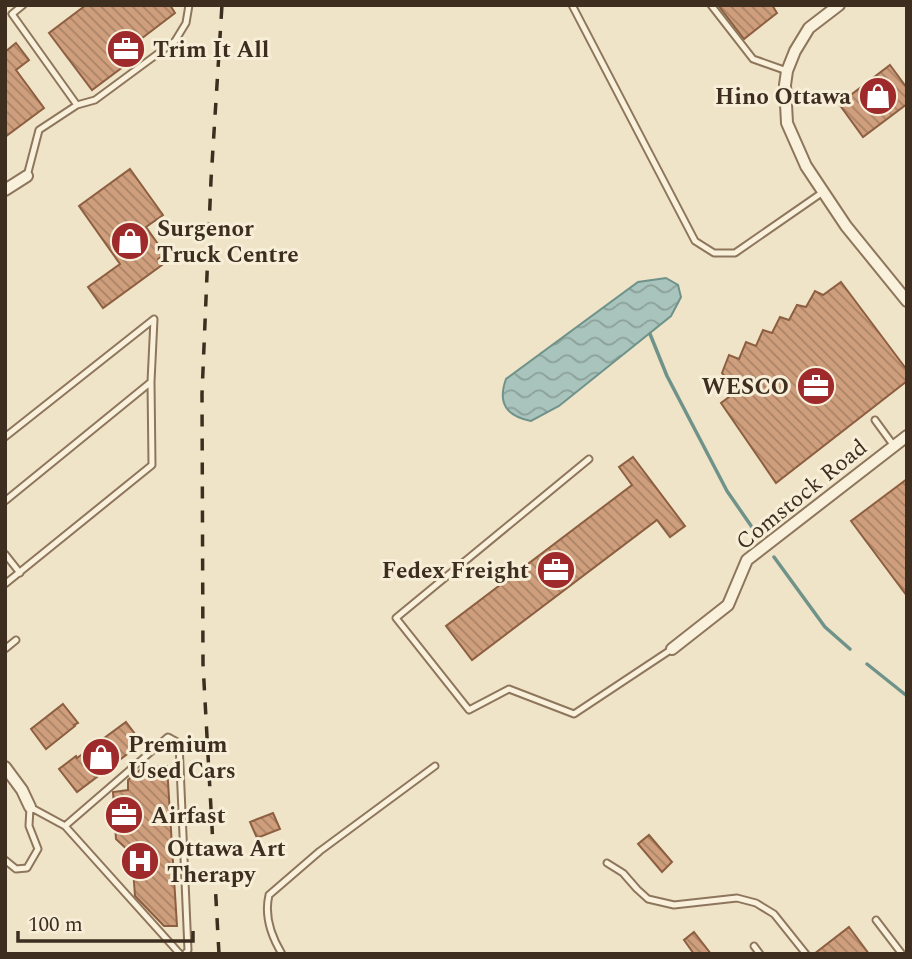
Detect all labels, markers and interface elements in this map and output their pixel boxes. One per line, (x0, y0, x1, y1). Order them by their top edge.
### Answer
office icon: Trim It All (105, 28, 147, 70)
place label: Trim It All (153, 33, 269, 68)
shop icon: Hino Ottawa (857, 75, 899, 117)
place label: Hino Ottawa (715, 80, 851, 115)
place label: Surgenor Truck Centre (157, 212, 299, 273)
shop icon: Surgenor Truck Centre (109, 220, 151, 262)
office icon: WESCO (795, 365, 837, 407)
place label: WESCO (701, 370, 789, 405)
street label: Comstock Road (728, 431, 876, 559)
office icon: Fedex Freight (535, 549, 577, 591)
place label: Fedex Freight (382, 554, 529, 589)
place label: Premium Used Cars (128, 728, 236, 789)
shop icon: Premium Used Cars (80, 736, 122, 778)
office icon: Airfast (103, 794, 145, 836)
place label: Airfast (151, 799, 226, 834)
place label: Ottawa Art Therapy (167, 832, 286, 893)
hospital icon: Ottawa Art Therapy (119, 840, 161, 882)
scale bar (18, 900, 192, 944)
text: 100 m (28, 909, 83, 941)

